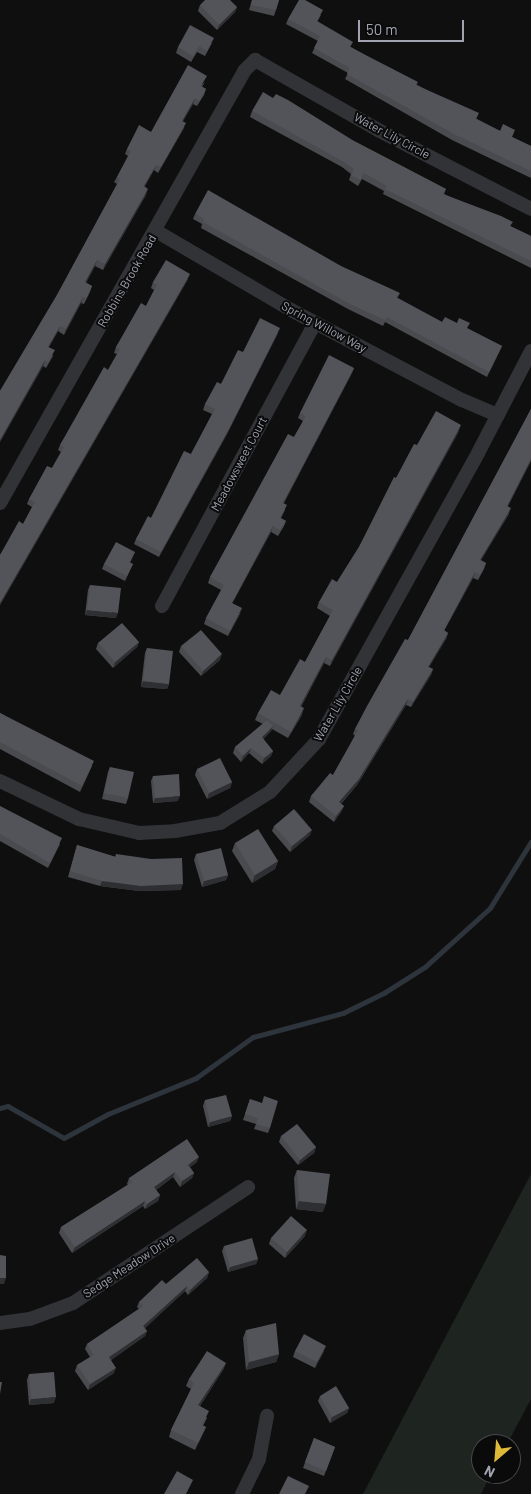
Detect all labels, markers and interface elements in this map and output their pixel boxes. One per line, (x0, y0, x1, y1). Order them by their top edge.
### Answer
scale bar (361, 10, 467, 42)
text: 50 m (366, 20, 398, 38)
street label: Water Lily Circle (352, 110, 432, 162)
street label: Robbins Brook Road (95, 232, 159, 330)
street label: Spring Willow Way (279, 298, 369, 356)
street label: Meadowsweet Court (208, 414, 270, 514)
street label: Water Lily Circle (311, 664, 365, 744)
street label: Sedge Meadow Drive (80, 1231, 178, 1301)
north arrow (471, 1434, 521, 1484)
text: N (481, 1462, 497, 1482)

